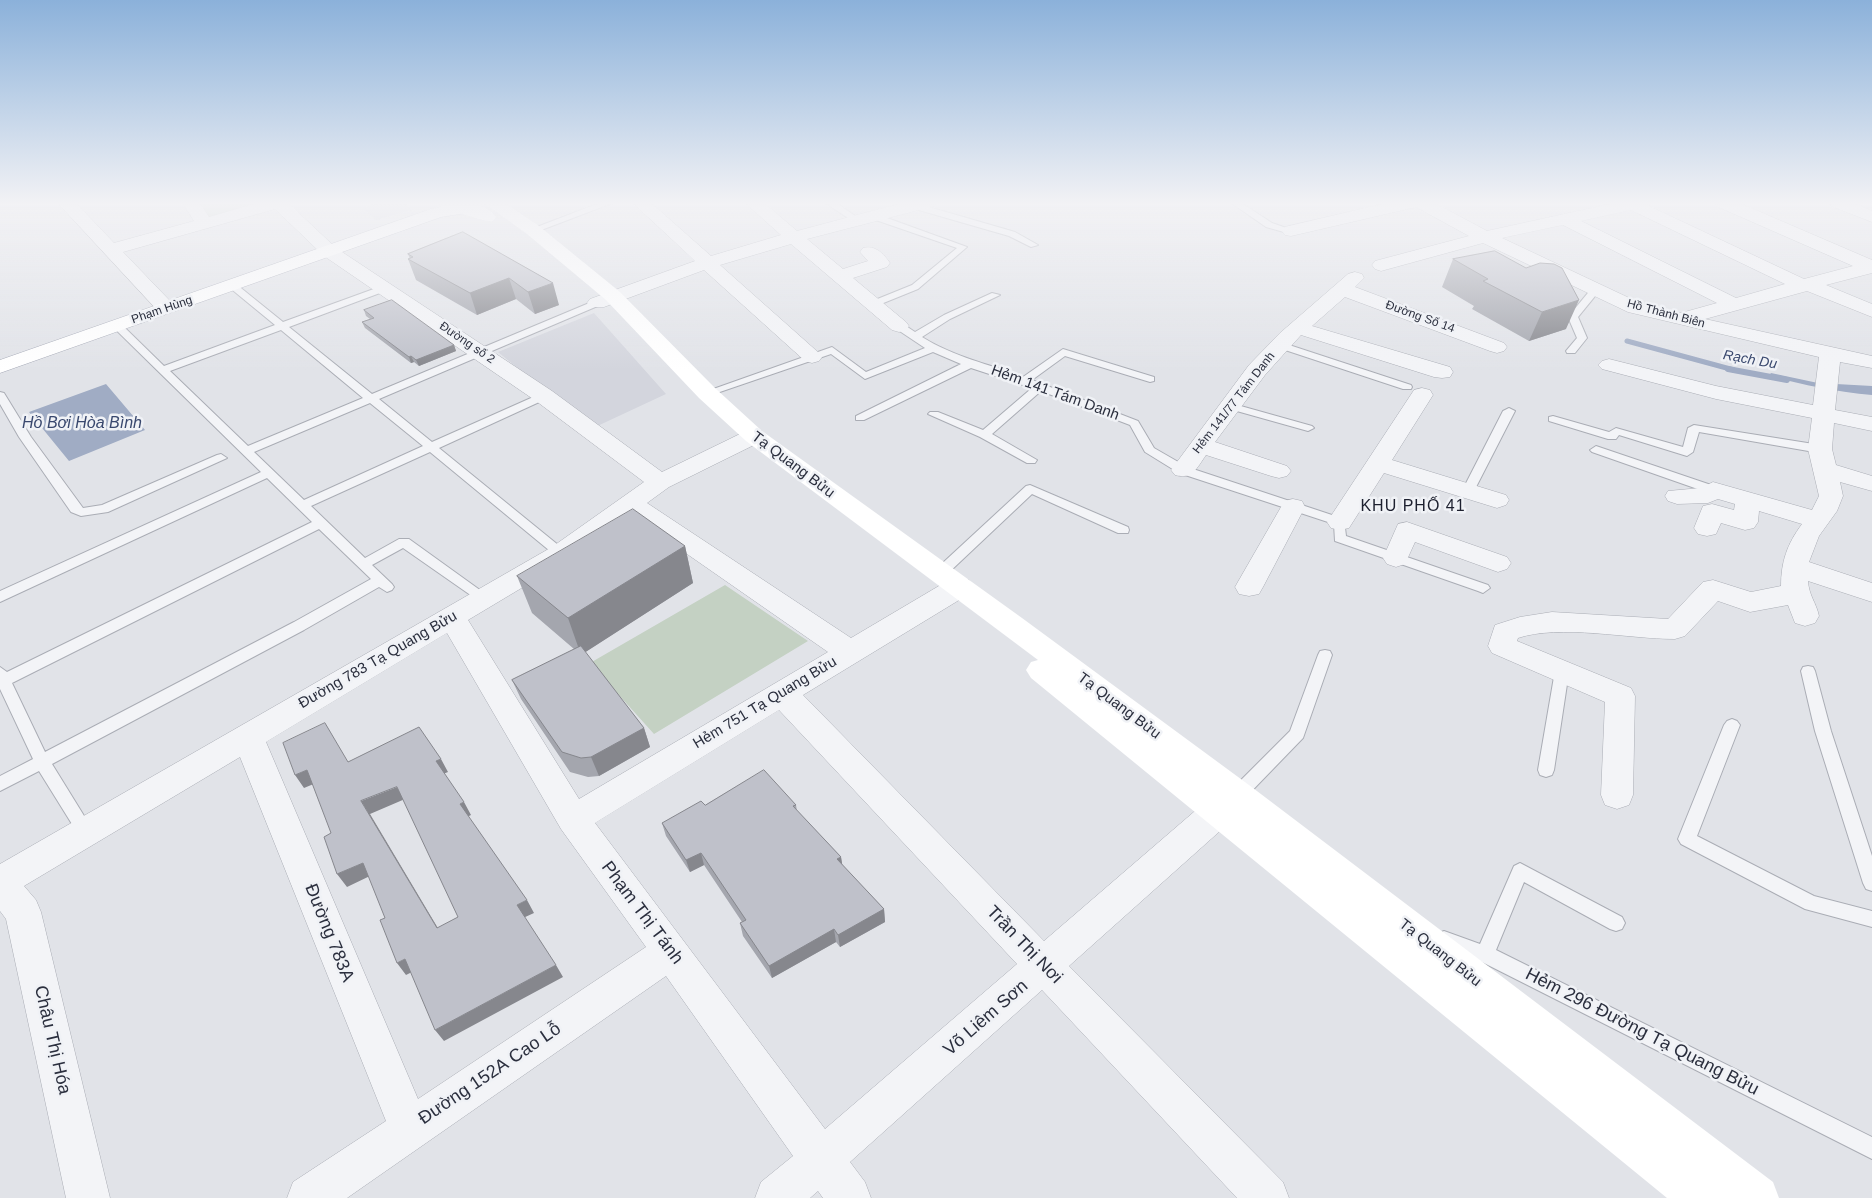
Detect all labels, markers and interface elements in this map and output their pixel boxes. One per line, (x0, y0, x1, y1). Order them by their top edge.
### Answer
street label: Phạm Hùng (130, 293, 194, 327)
street label: Hồ Thành Biên (1625, 297, 1707, 331)
street label: Đường Số 14 (1383, 298, 1457, 336)
street label: Đường số 2 (436, 319, 498, 367)
water label: Rạch Du (1722, 347, 1778, 373)
street label: Hẻm 141/77 Tám Danh (1190, 349, 1278, 457)
street label: Hẻm 141 Tám Danh (988, 361, 1122, 425)
water label: Hồ Bơi Hòa Bình (22, 414, 142, 434)
street label: Tạ Quang Bửu (748, 428, 838, 502)
district label: KHU PHỐ 41 (1359, 497, 1467, 517)
street label: Đường 783 Tạ Quang Bửu (296, 607, 460, 713)
street label: Hẻm 751 Tạ Quang Bửu (690, 653, 840, 753)
street label: Tạ Quang Bửu (1074, 669, 1164, 743)
street label: Phạm Thị Tánh (596, 857, 688, 969)
street label: Đường 783A (300, 881, 358, 985)
street label: Trần Thị Nơi (981, 901, 1067, 989)
street label: Tạ Quang Bửu (1395, 915, 1485, 991)
street label: Hẻm 296 Đường Tạ Quang Bửu (1522, 964, 1762, 1100)
street label: Võ Liêm Sơn (939, 975, 1033, 1061)
street label: Châu Thị Hóa (29, 983, 75, 1097)
street label: Đường 152A Cao Lỗ (415, 1018, 565, 1130)

